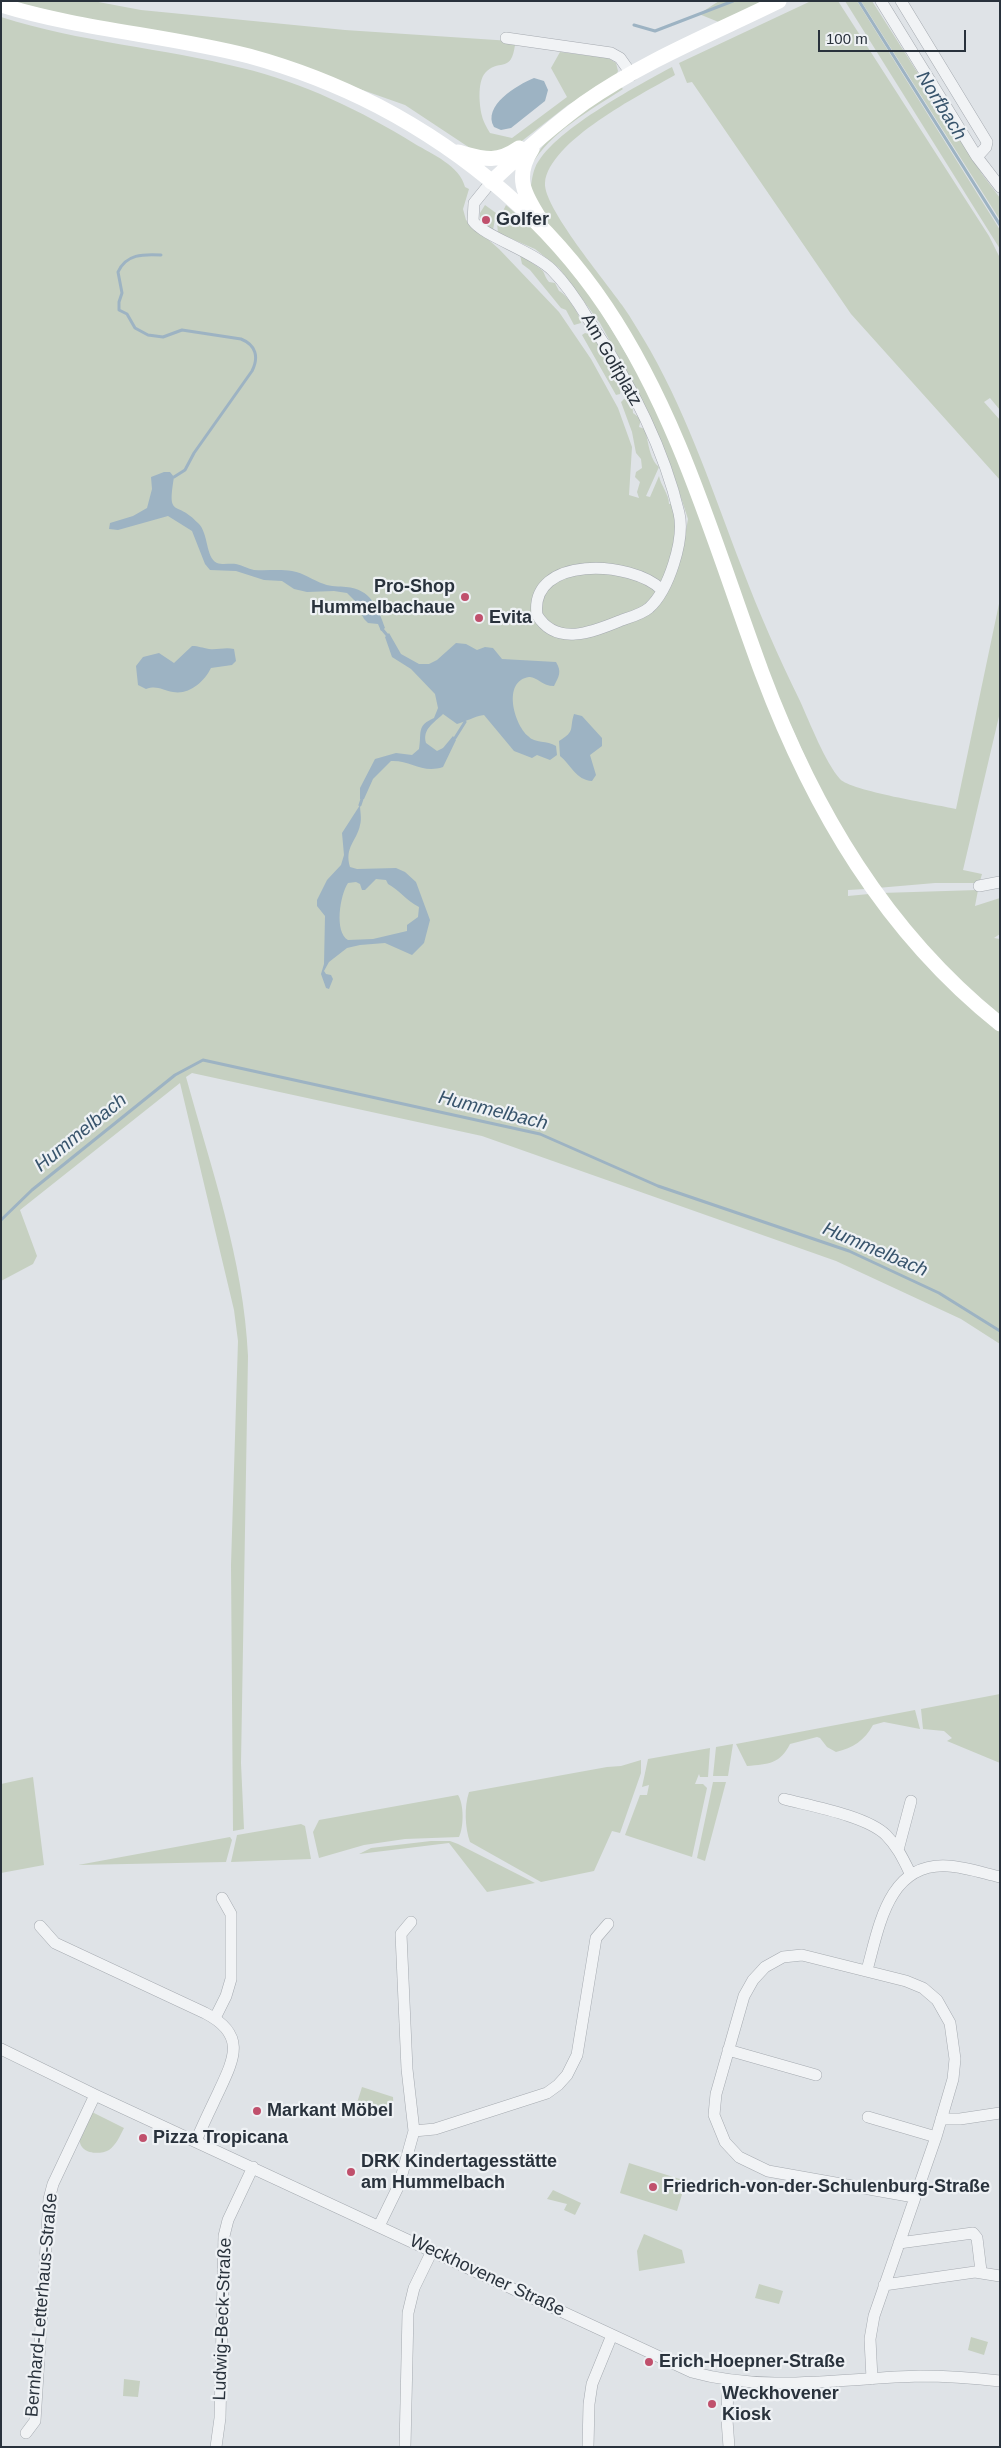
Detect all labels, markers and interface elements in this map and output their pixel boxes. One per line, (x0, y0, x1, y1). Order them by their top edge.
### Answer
scale bar (821, 20, 968, 52)
text: 100 m (826, 30, 868, 47)
water label: Norfbach (911, 67, 971, 145)
place label: Golfer (496, 209, 549, 231)
marker: Golfer (480, 214, 492, 226)
street label: Am Golfplatz (576, 310, 646, 410)
place label: Pro-Shop Hummelbachaue (311, 576, 455, 618)
marker: Pro-Shop Hummelbachaue (459, 591, 471, 603)
place label: Evita (489, 607, 532, 629)
marker: Evita (473, 612, 485, 624)
water label: Hummelbach (436, 1086, 550, 1136)
water label: Hummelbach (30, 1089, 132, 1177)
water label: Hummelbach (819, 1218, 931, 1282)
place label: Markant Möbel (267, 2100, 393, 2122)
marker: Markant Möbel (251, 2105, 263, 2117)
place label: Pizza Tropicana (153, 2127, 288, 2149)
marker: Pizza Tropicana (137, 2132, 149, 2144)
place label: DRK Kindertagesstätte am Hummelbach (361, 2151, 557, 2194)
marker: DRK Kindertagesstätte am Hummelbach (345, 2166, 357, 2178)
place label: Friedrich-von-der-Schulenburg-Straße (663, 2176, 990, 2198)
marker: Friedrich-von-der-Schulenburg-Straße (647, 2181, 659, 2193)
street label: Bernhard-Letterhaus-Straße (21, 2192, 63, 2418)
street label: Weckhovener Straße (406, 2231, 568, 2321)
street label: Ludwig-Beck-Straße (209, 2237, 237, 2401)
place label: Erich-Hoepner-Straße (659, 2351, 845, 2373)
marker: Erich-Hoepner-Straße (643, 2356, 655, 2368)
place label: Weckhovener Kiosk (722, 2383, 839, 2426)
marker: Weckhovener Kiosk (706, 2398, 718, 2410)

